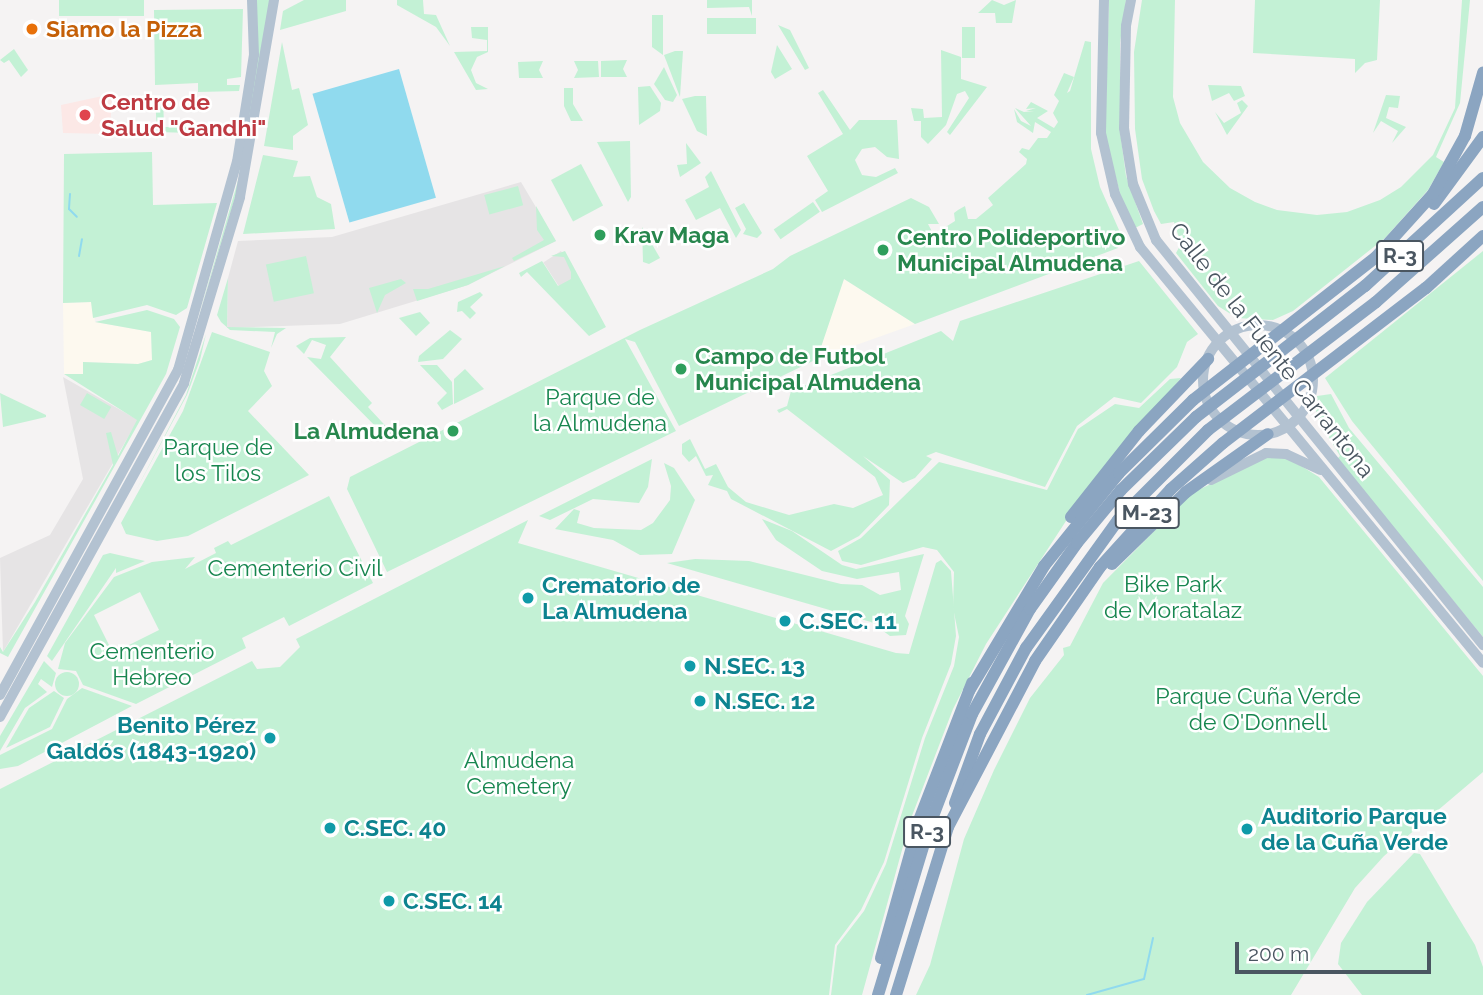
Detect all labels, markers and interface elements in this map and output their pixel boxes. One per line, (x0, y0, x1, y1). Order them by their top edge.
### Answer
place label: Siamo la Pizza (46, 15, 202, 43)
marker: Siamo la Pizza (24, 21, 40, 37)
place label: Centro de Salud "Gandhi" (101, 88, 267, 142)
marker: Centro de Salud "Gandhi" (75, 105, 95, 125)
street label: Calle de la Fuente Carrantona (1164, 217, 1380, 483)
place label: Krav Maga (614, 221, 730, 249)
place label: Centro Polideportivo Municipal Almudena (897, 223, 1125, 277)
marker: Krav Maga (592, 227, 608, 243)
road number: R-3 (1376, 238, 1424, 274)
marker: Centro Polideportivo Municipal Almudena (875, 242, 891, 258)
place label: Campo de Futbol Municipal Almudena (695, 342, 922, 396)
marker: Campo de Futbol Municipal Almudena (673, 361, 689, 377)
park label: Parque de la Almudena (532, 383, 668, 437)
place label: La Almudena (293, 417, 439, 445)
marker: La Almudena (445, 423, 461, 439)
park label: Parque de los Tilos (163, 433, 273, 487)
road number: M-23 (1114, 496, 1180, 530)
park label: Cementerio Civil (207, 554, 383, 582)
park label: Bike Park de Moratalaz (1104, 570, 1242, 624)
place label: Crematorio de La Almudena (542, 571, 700, 625)
marker: Crematorio de La Almudena (520, 590, 536, 606)
place label: C.SEC. 11 (799, 607, 897, 635)
marker: C.SEC. 11 (777, 613, 793, 629)
park label: Cementerio Hebreo (90, 637, 214, 691)
place label: N.SEC. 13 (704, 652, 805, 680)
marker: N.SEC. 13 (682, 658, 698, 674)
park label: Parque Cuña Verde de O'Donnell (1155, 682, 1361, 736)
place label: N.SEC. 12 (714, 687, 815, 715)
marker: N.SEC. 12 (692, 693, 708, 709)
place label: Benito Pérez Galdós (1843-1920) (46, 711, 256, 765)
marker: Benito Pérez Galdós (1843-1920) (262, 730, 278, 746)
park label: Almudena Cemetery (464, 746, 574, 800)
place label: Auditorio Parque de la Cuña Verde (1261, 802, 1449, 856)
place label: C.SEC. 40 (344, 814, 446, 842)
road number: R-3 (902, 814, 951, 850)
marker: C.SEC. 40 (322, 820, 338, 836)
marker: Auditorio Parque de la Cuña Verde (1239, 821, 1255, 837)
place label: C.SEC. 14 (403, 887, 503, 915)
marker: C.SEC. 14 (381, 893, 397, 909)
scale bar (1238, 928, 1434, 972)
text: 200 m (1248, 941, 1309, 966)

